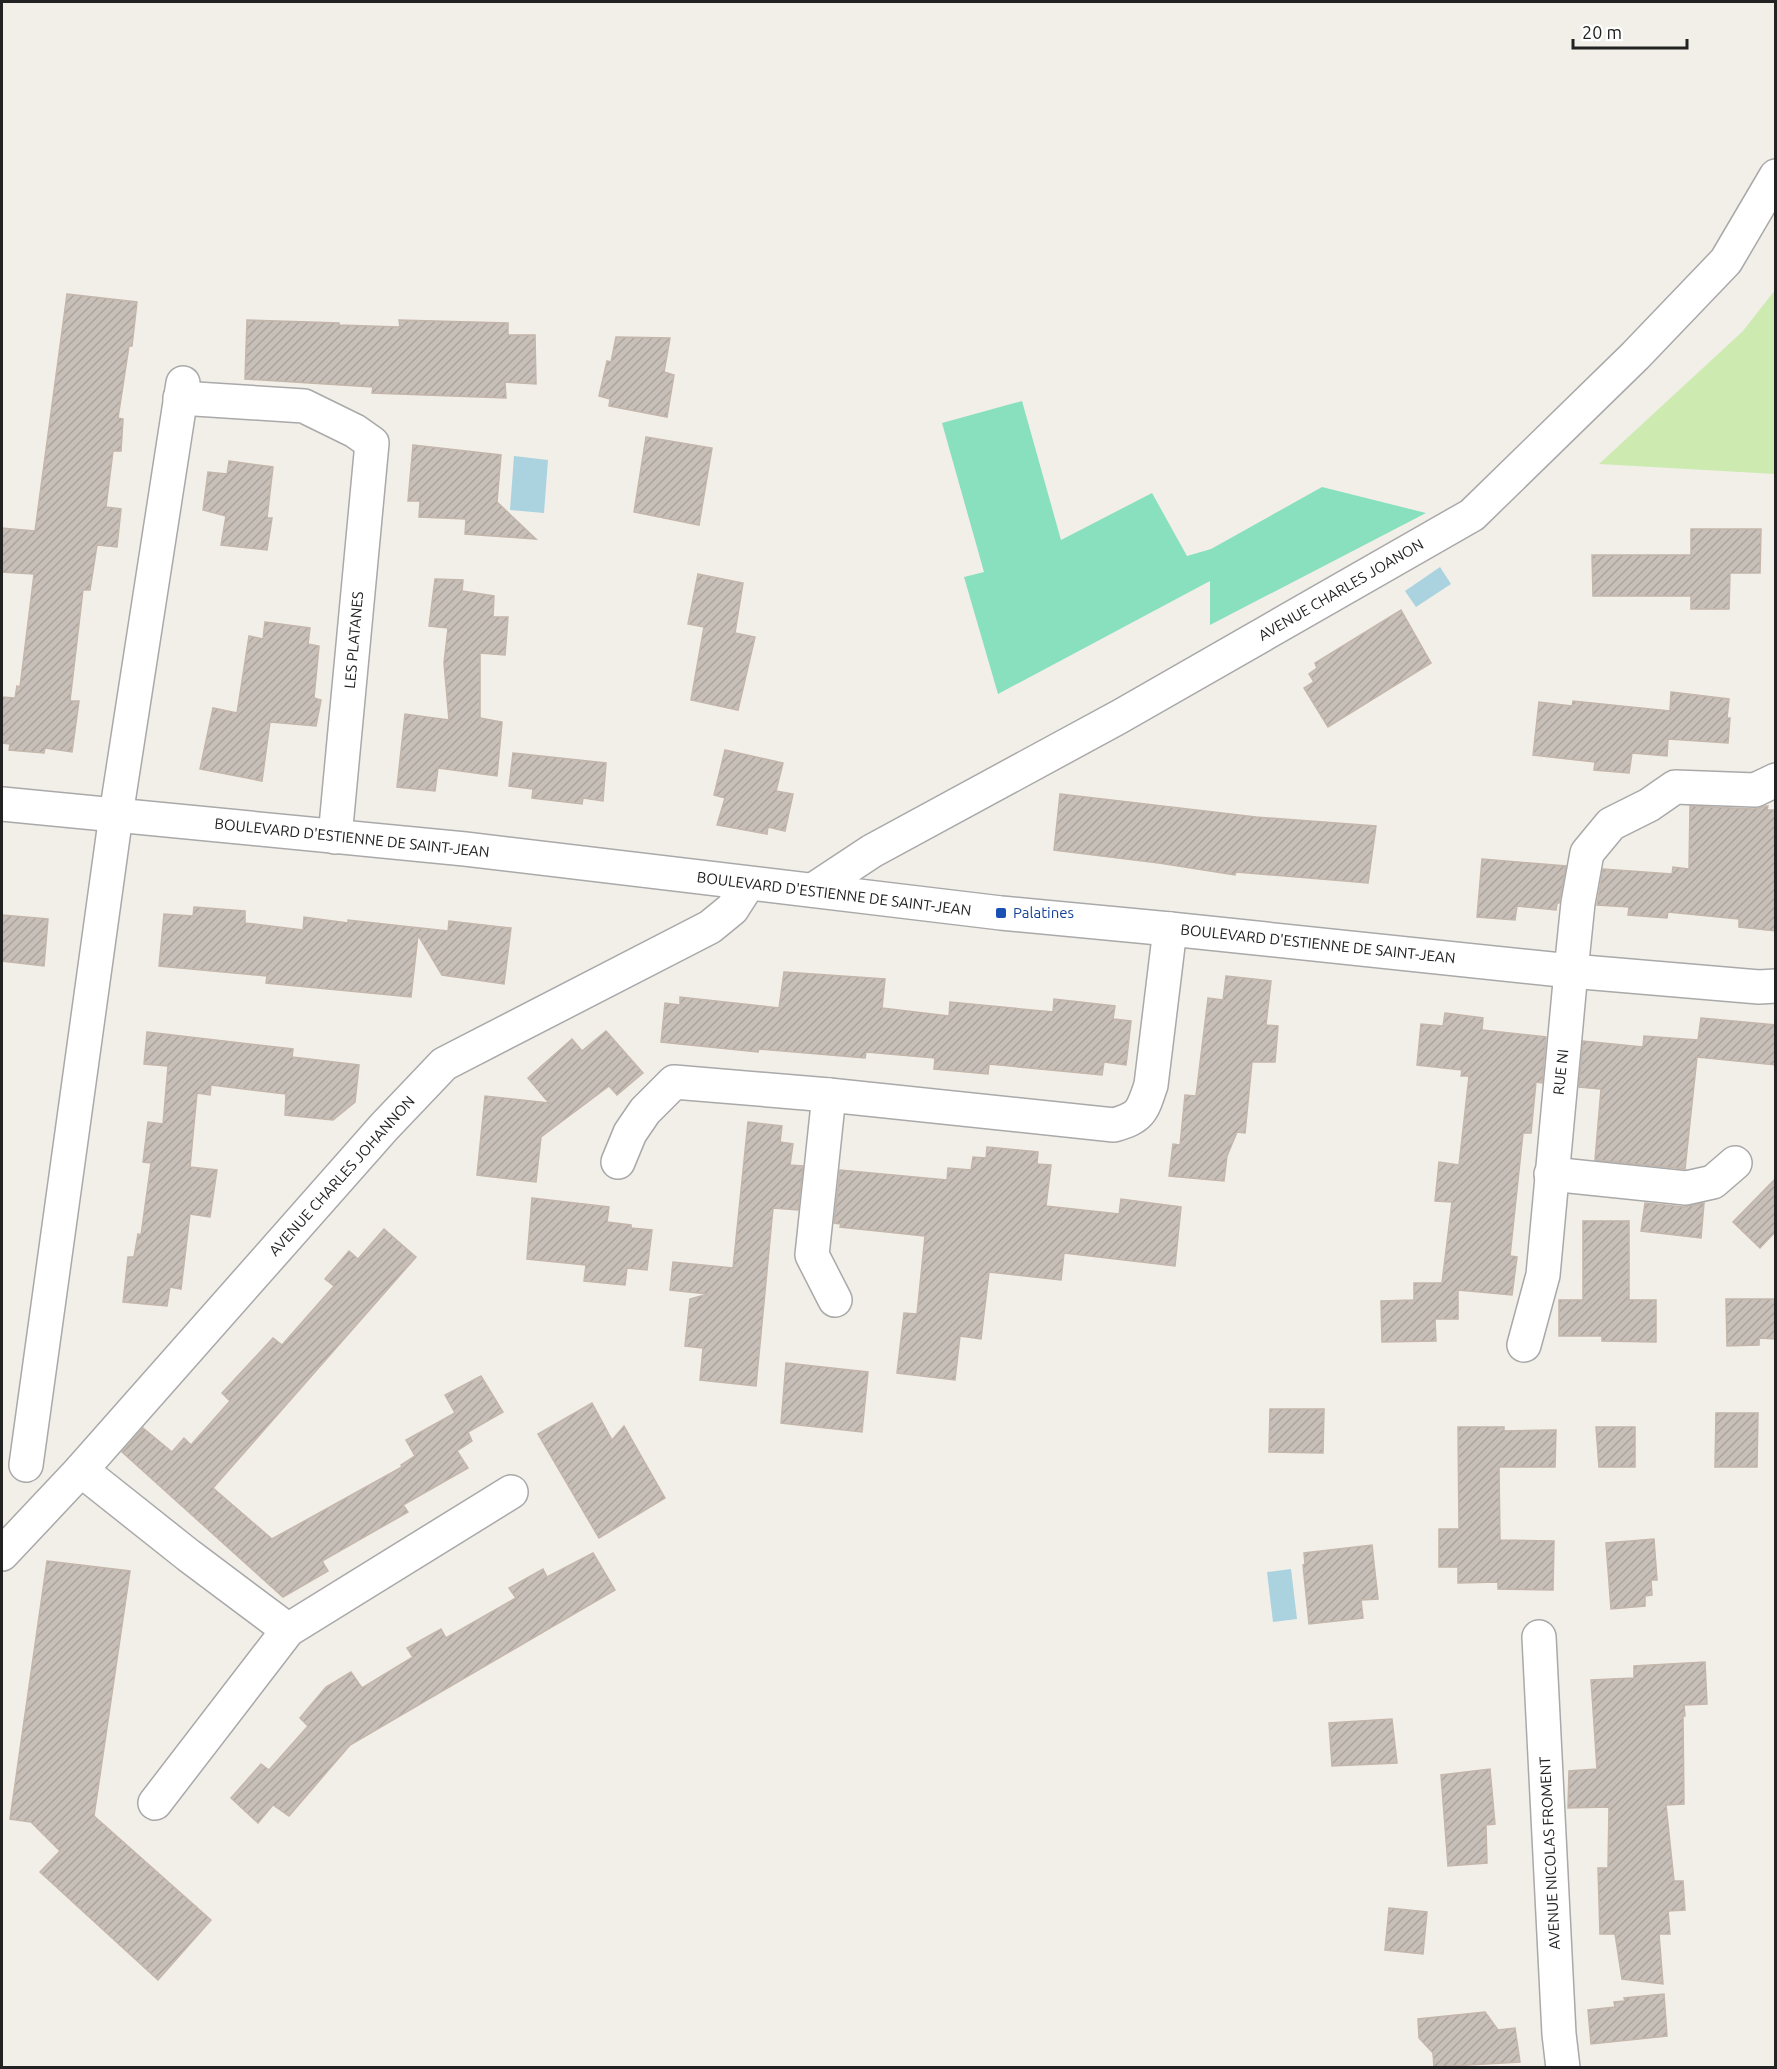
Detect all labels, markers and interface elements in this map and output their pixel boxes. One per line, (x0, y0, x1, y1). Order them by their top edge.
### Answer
scale bar (1573, 12, 1687, 50)
text: 20 m (1582, 22, 1622, 42)
street label: AVENUE CHARLES JOANON (1255, 535, 1426, 644)
street label: LES PLATANES (341, 590, 366, 689)
street label: BOULEVARD D'ESTIENNE DE SAINT-JEAN (214, 815, 490, 860)
street label: BOULEVARD D'ESTIENNE DE SAINT-JEAN (696, 868, 972, 919)
place label: Palatines (1013, 904, 1074, 921)
marker: Palatines (994, 906, 1008, 920)
street label: BOULEVARD D'ESTIENNE DE SAINT-JEAN (1180, 921, 1456, 966)
street label: RUE NI (1550, 1048, 1571, 1096)
street label: AVENUE CHARLES JOHANNON (265, 1092, 418, 1259)
street label: AVENUE NICOLAS FROMENT (1536, 1755, 1563, 1950)

